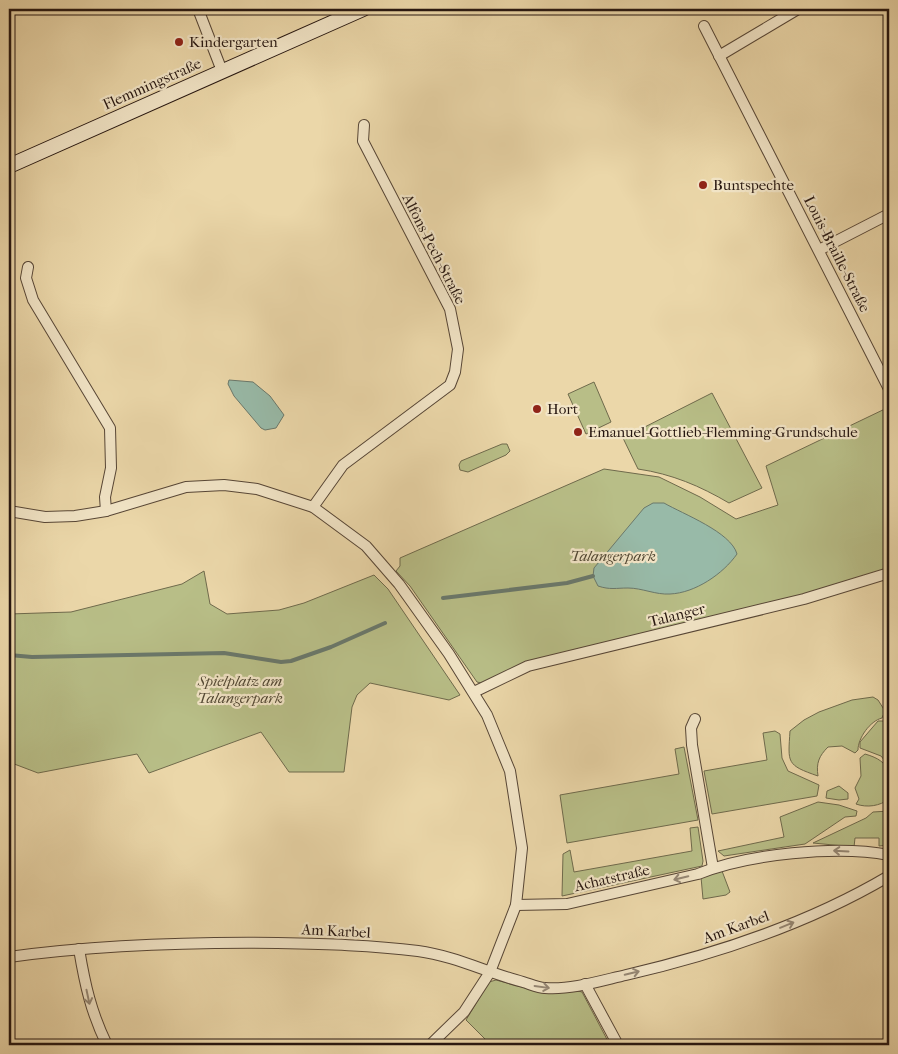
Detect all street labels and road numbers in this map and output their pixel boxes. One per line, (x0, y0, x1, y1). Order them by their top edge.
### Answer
street label: Flemmingstraße (100, 54, 204, 114)
street label: Alfons-Pech-Straße (398, 190, 470, 308)
street label: Louis-Braille-Straße (800, 193, 874, 316)
street label: Talanger (647, 599, 708, 631)
street label: Achatstraße (572, 860, 652, 896)
street label: Am Karbel (699, 907, 772, 948)
street label: Am Karbel (300, 920, 371, 942)

